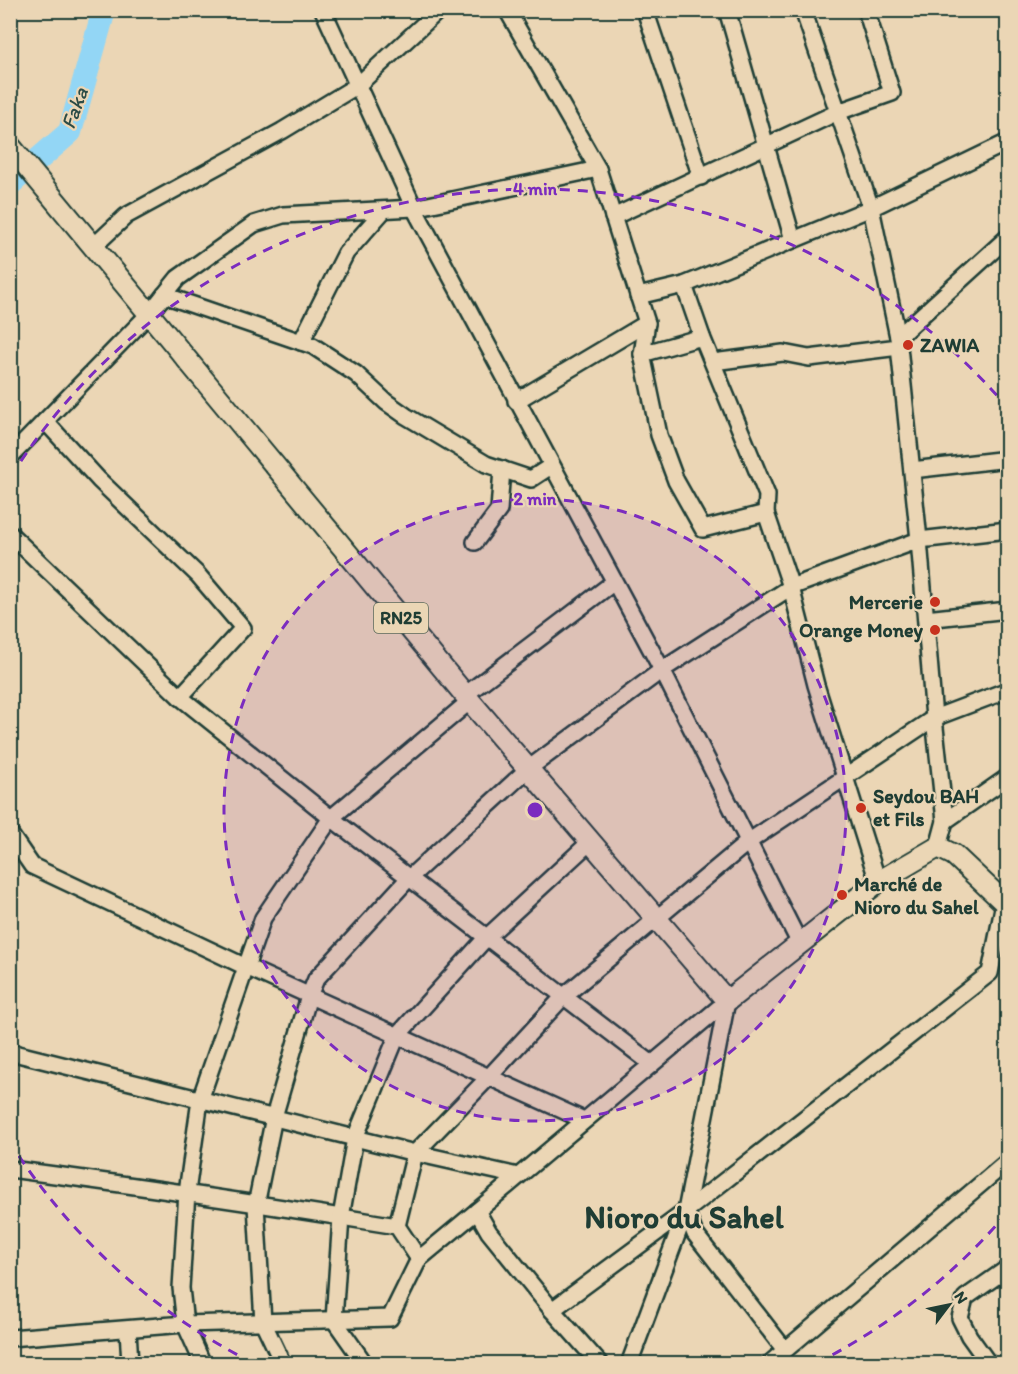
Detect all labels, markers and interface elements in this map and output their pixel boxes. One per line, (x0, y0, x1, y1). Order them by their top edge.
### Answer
water label: Faka (55, 83, 93, 132)
text: 4 min (513, 178, 558, 200)
place label: ZAWIA (920, 333, 979, 357)
marker: ZAWIA (901, 338, 915, 352)
text: 2 min (514, 488, 557, 510)
place label: Mercerie (849, 590, 923, 614)
marker: Mercerie (928, 595, 942, 609)
road number: RN25 (374, 603, 428, 633)
place label: Orange Money (799, 618, 924, 643)
marker: Orange Money (928, 623, 942, 637)
place label: Seydou BAH et Fils (873, 784, 979, 831)
centre of rings (525, 800, 545, 820)
marker: Seydou BAH et Fils (854, 801, 868, 815)
place label: Marché de Nioro du Sahel (854, 872, 979, 919)
marker: Marché de Nioro du Sahel (835, 888, 849, 902)
district label: Nioro du Sahel (584, 1198, 785, 1236)
north arrow (919, 1275, 979, 1335)
text: N (950, 1288, 972, 1307)

